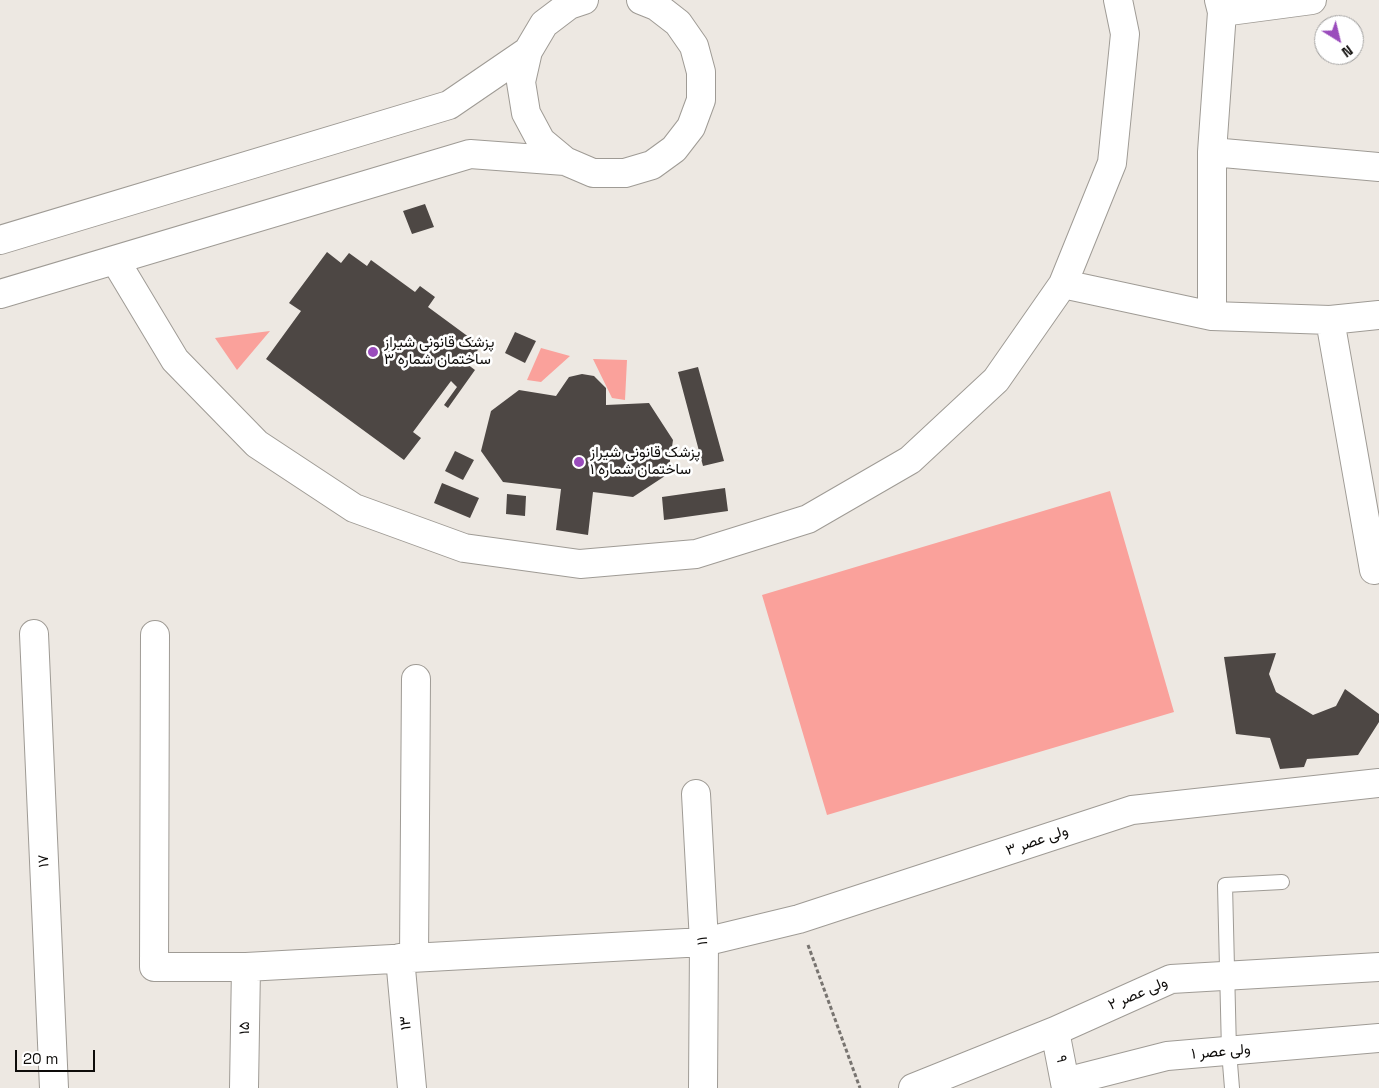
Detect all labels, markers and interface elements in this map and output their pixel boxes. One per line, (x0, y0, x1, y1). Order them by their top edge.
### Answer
north arrow (1314, 15, 1364, 65)
text: N (1338, 41, 1356, 61)
place label: پزشک قانونی شیراز ساختمان شماره ٣ (384, 334, 494, 369)
marker: پزشک قانونی شیراز ساختمان شماره ٣ (366, 345, 380, 359)
place label: پزشک قانونی شیراز ساختمان شماره ۱ (590, 444, 700, 479)
marker: پزشک قانونی شیراز ساختمان شماره ۱ (572, 455, 586, 469)
street label: ولی عصر ۳ (1003, 822, 1071, 860)
street label: ۱۷ (35, 854, 53, 868)
street label: ۱۱ (694, 936, 712, 946)
street label: ولی عصر ۲ (1106, 973, 1170, 1015)
street label: ۱۳ (396, 1015, 416, 1031)
street label: ۱۵ (236, 1021, 254, 1035)
scale bar (18, 1040, 98, 1072)
street label: ولی عصر ۱ (1191, 1040, 1251, 1064)
text: 20 m (23, 1049, 58, 1068)
street label: ۹ (1051, 1054, 1071, 1064)

